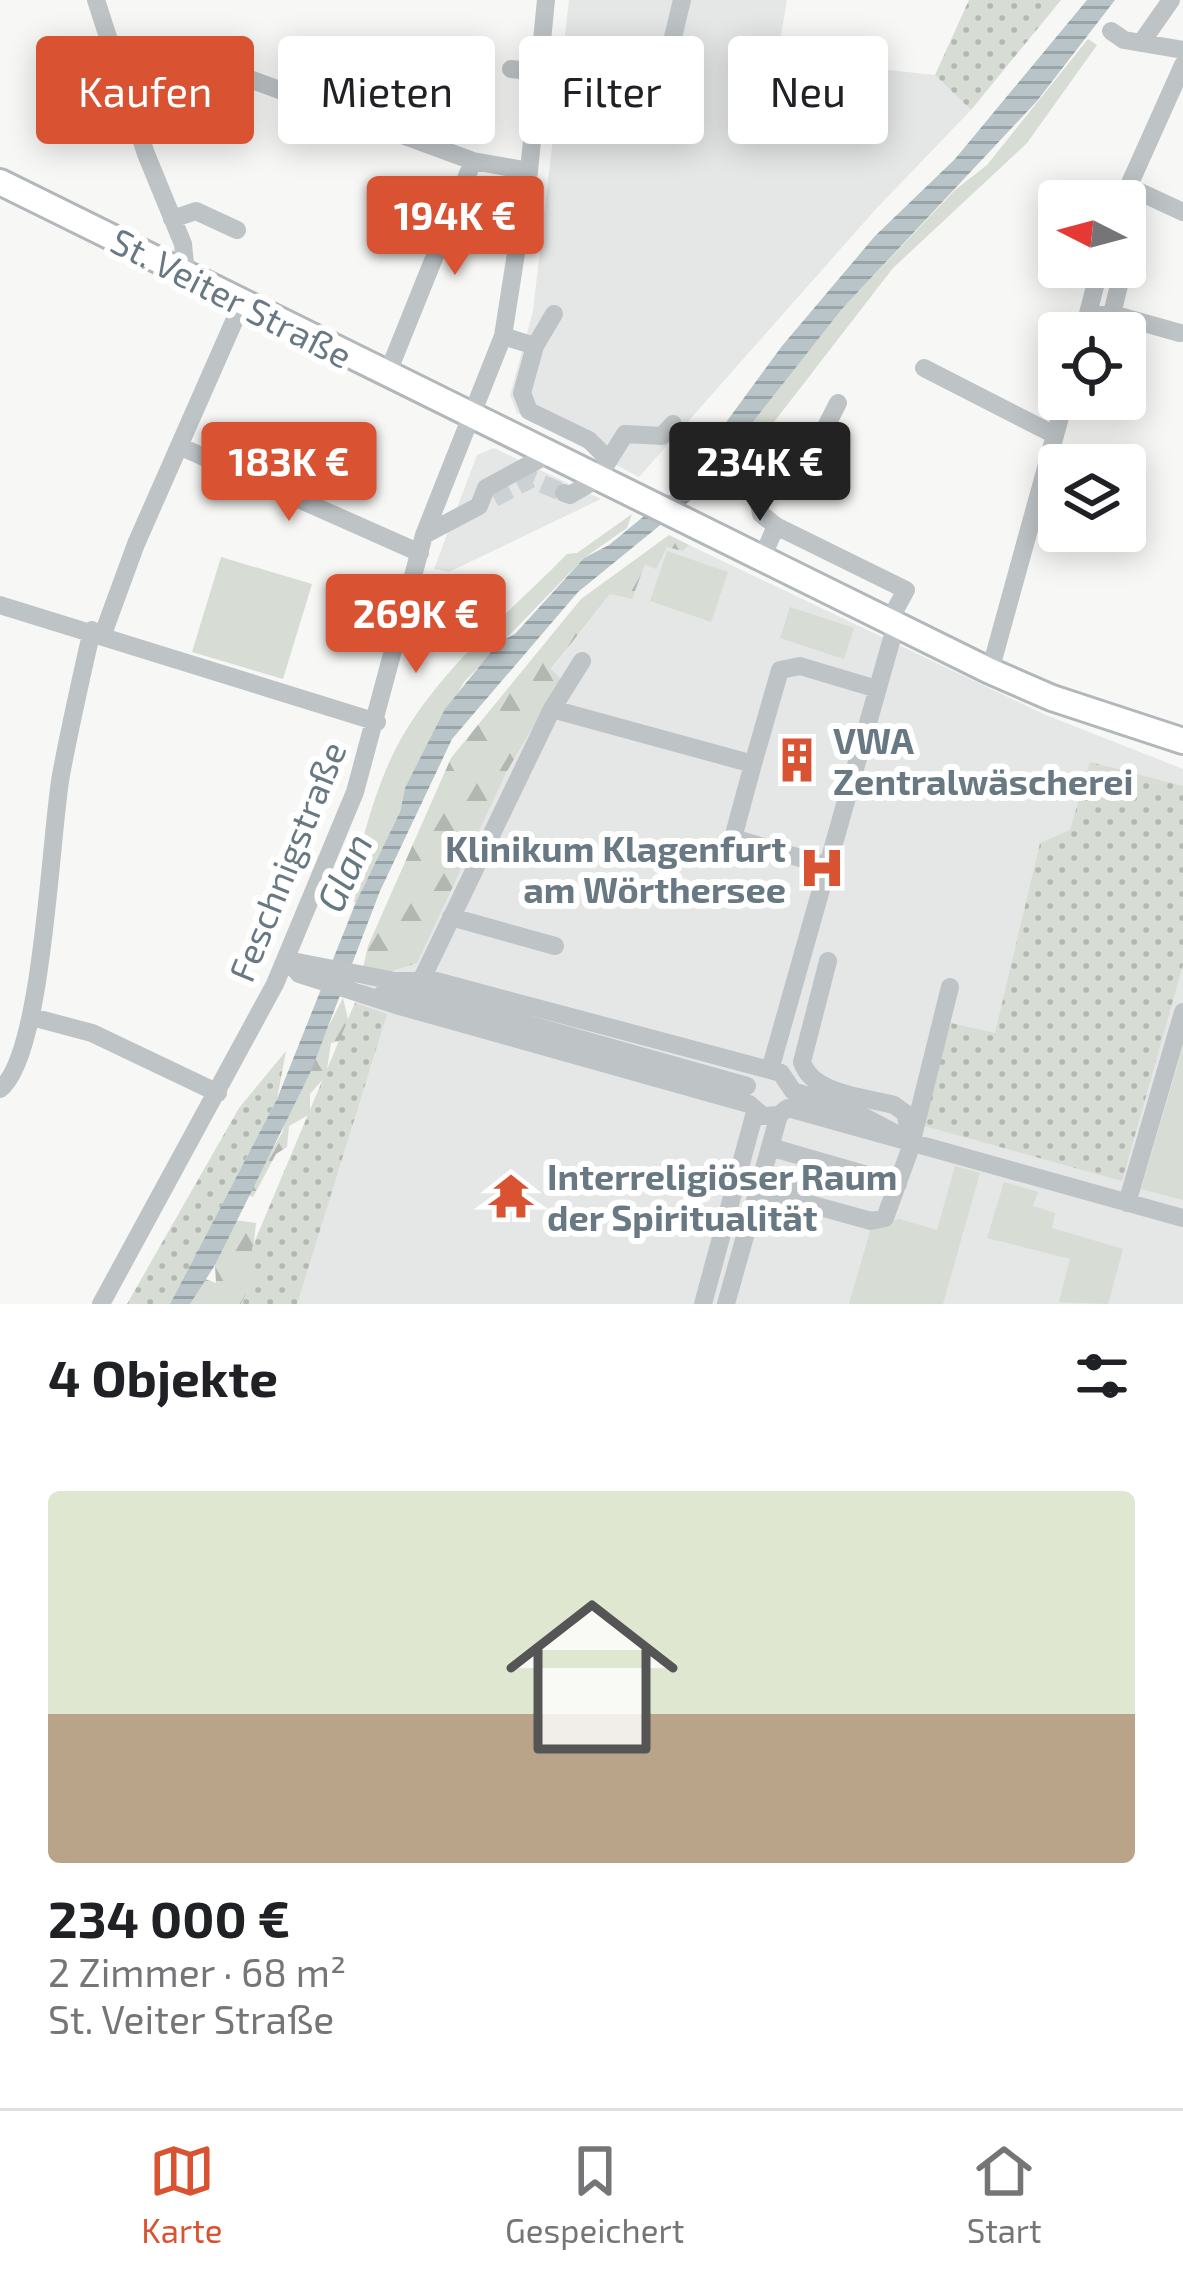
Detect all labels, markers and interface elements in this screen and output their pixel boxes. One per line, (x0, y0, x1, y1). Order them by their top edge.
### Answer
chip: Kaufen (36, 36, 254, 144)
chip: Mieten (278, 36, 495, 144)
chip: Filter (519, 36, 704, 144)
chip: Neu (728, 36, 888, 144)
pin: 194K € (357, 176, 553, 278)
north arrow (1038, 180, 1146, 288)
map controls (1038, 180, 1146, 552)
text: 194K € (394, 191, 516, 238)
street label: St. Veiter Straße (105, 218, 359, 376)
button: locate (1038, 312, 1146, 420)
pin: 183K € (191, 422, 387, 524)
pin: 234K € (662, 422, 858, 524)
text: 183K € (228, 437, 350, 484)
text: 234K € (696, 437, 824, 484)
button: layers (1038, 444, 1146, 552)
pin: 269K € (318, 574, 514, 676)
text: 269K € (353, 589, 479, 636)
place label: VWA Zentralwäscherei (833, 718, 1133, 802)
street label: Feschnigstraße (218, 735, 354, 987)
building icon: VWA Zentralwäscherei (772, 735, 822, 785)
water label: Glan (305, 826, 381, 918)
place label: Klinikum Klagenfurt am Wörthersee (445, 826, 786, 910)
hospital icon: Klinikum Klagenfurt am Wörthersee (797, 843, 847, 893)
place label: Interreligiöser Raum der Spiritualität (547, 1154, 898, 1238)
temple icon: Interreligiöser Raum der Spiritualität (486, 1171, 536, 1221)
icon: filters (1069, 1343, 1135, 1409)
text: 4 Objekte (48, 1346, 278, 1407)
icon: home (484, 1569, 700, 1785)
text: 234 000 € (48, 1887, 290, 1948)
text: 2 Zimmer · 68 m² (48, 1948, 346, 1995)
text: St. Veiter Straße (48, 1995, 334, 2042)
tab: Karte (141, 2138, 222, 2250)
tab: Gespeichert (505, 2138, 684, 2250)
tab: Start (967, 2138, 1042, 2250)

